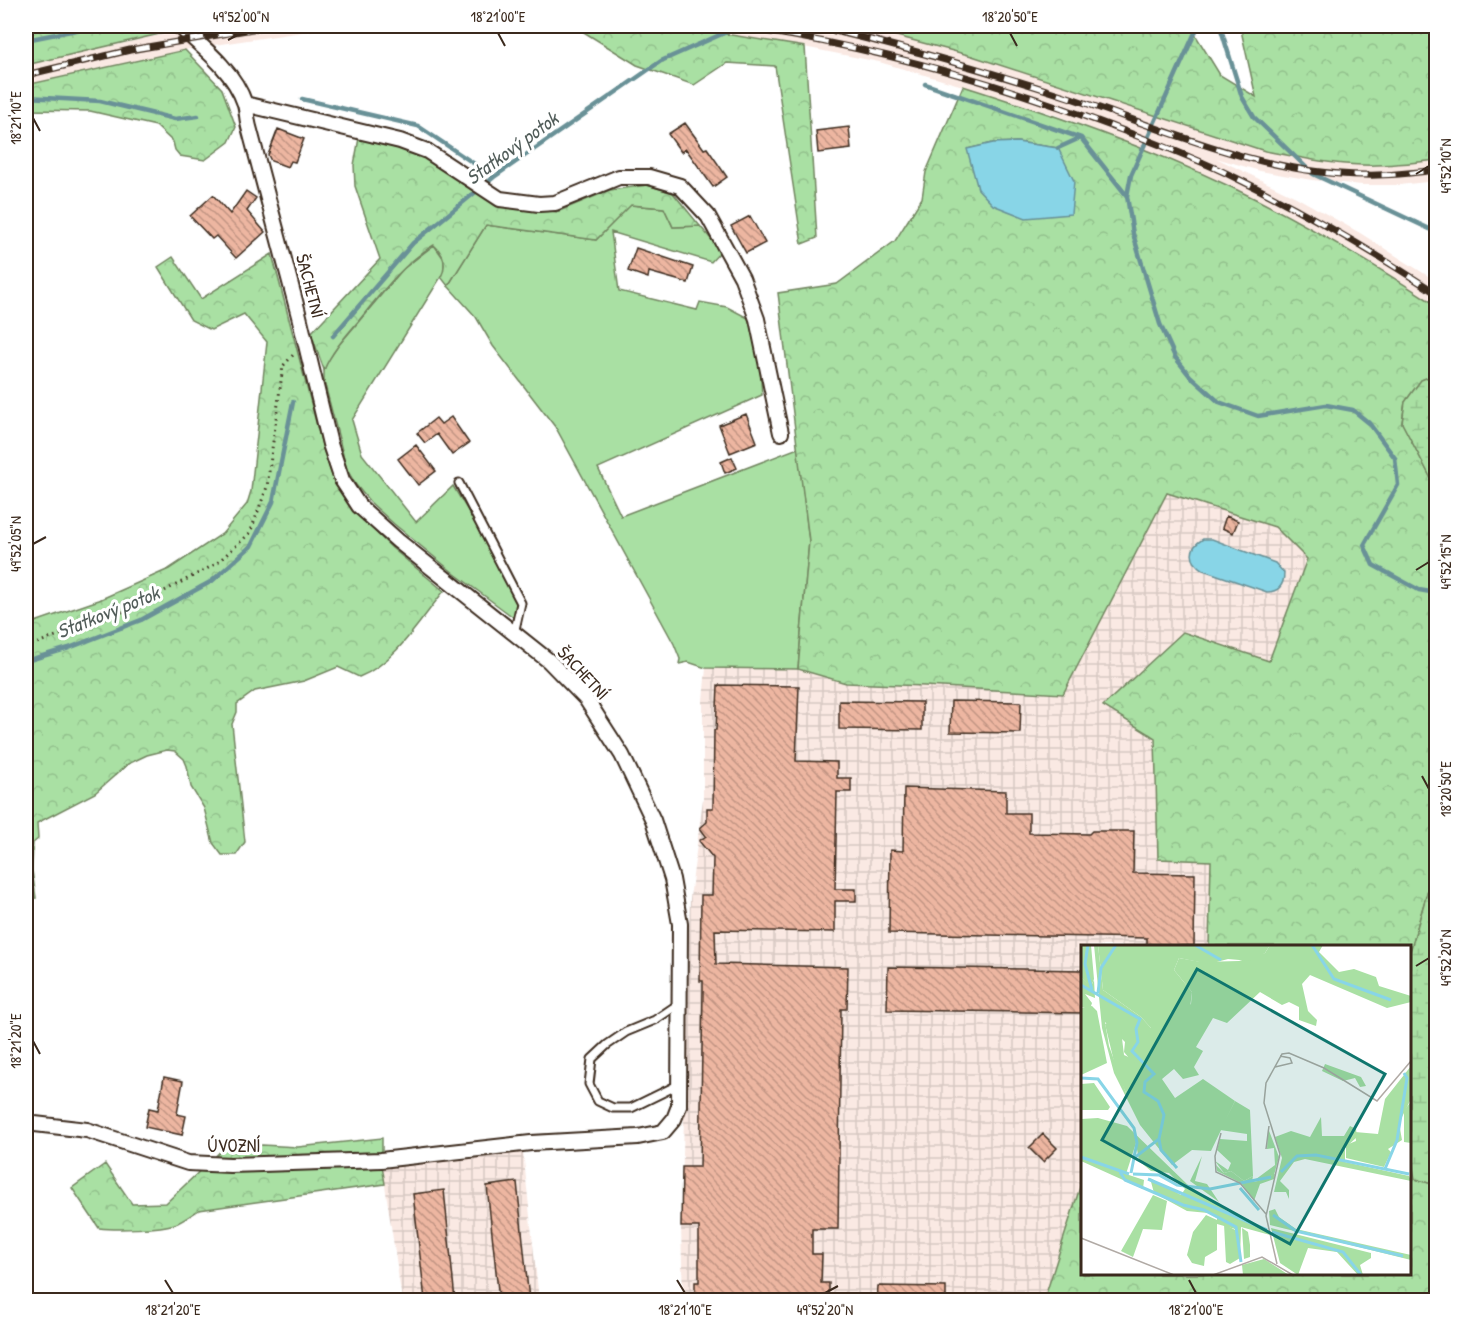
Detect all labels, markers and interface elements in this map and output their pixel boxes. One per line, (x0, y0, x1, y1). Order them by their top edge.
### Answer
text: 49°52'00"N (213, 6, 269, 27)
text: 18°21'00"E (471, 6, 526, 27)
text: 18°20'50"E (982, 6, 1038, 27)
text: 18°21'10"E (5, 91, 26, 145)
water label: Statkový potok (460, 104, 565, 191)
text: 49°52'10"N (1435, 138, 1456, 194)
street label: ŠACHETNÍ (290, 251, 331, 321)
text: 49°52'05"N (5, 516, 26, 572)
text: 49°52'15"N (1435, 535, 1456, 589)
water label: Statkový potok (53, 578, 165, 645)
street label: ŠACHETNÍ (552, 640, 615, 705)
text: 18°20'50"E (1435, 761, 1456, 817)
text: 49°52'20"N (1435, 930, 1456, 986)
inset map (1081, 945, 1411, 1275)
text: 18°21'20"E (5, 1013, 26, 1069)
street label: ÚVOZNÍ (208, 1133, 260, 1158)
text: 18°21'20"E (145, 1299, 201, 1320)
text: 18°21'10"E (658, 1299, 712, 1320)
text: 49°52'20"N (797, 1299, 853, 1320)
text: 18°21'00"E (1169, 1299, 1224, 1320)

